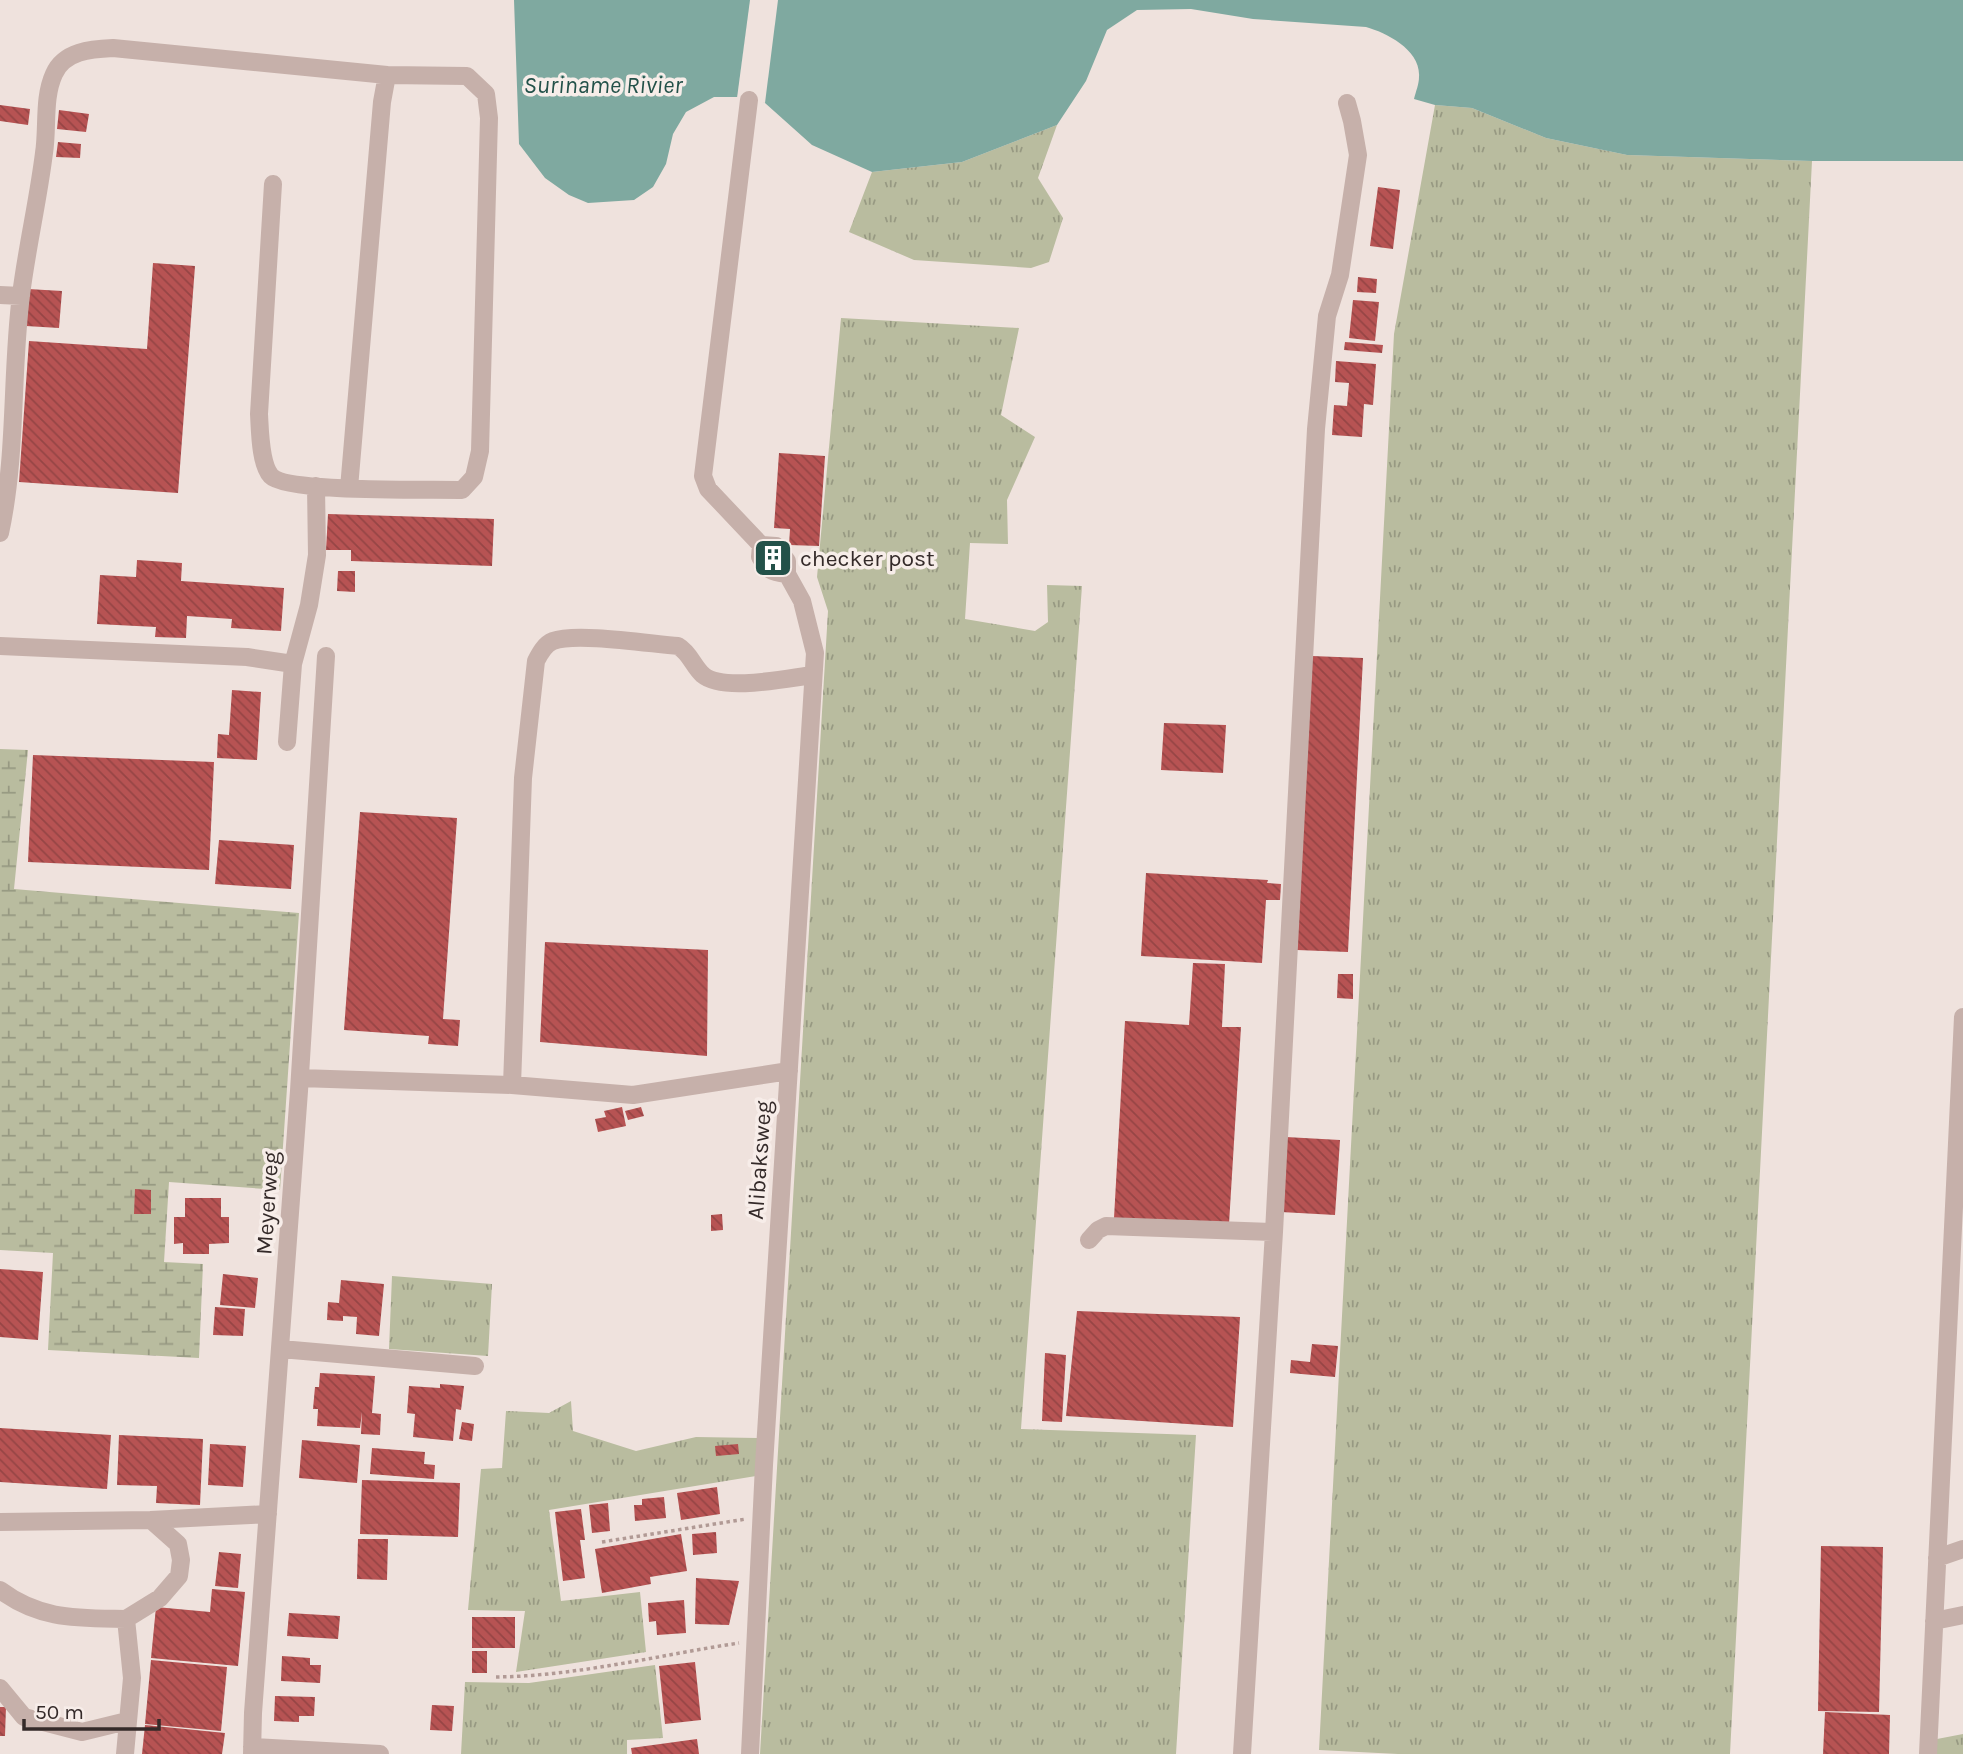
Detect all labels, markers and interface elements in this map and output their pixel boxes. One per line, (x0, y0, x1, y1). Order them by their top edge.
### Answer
water label: Suriname Rivier (524, 71, 683, 99)
building icon: checker post (752, 537, 794, 579)
place label: checker post (800, 545, 935, 572)
street label: Alibaksweg (742, 1100, 777, 1220)
street label: Meyerweg (250, 1150, 285, 1256)
scale bar (24, 1688, 159, 1732)
text: 50 m (35, 1700, 84, 1724)

